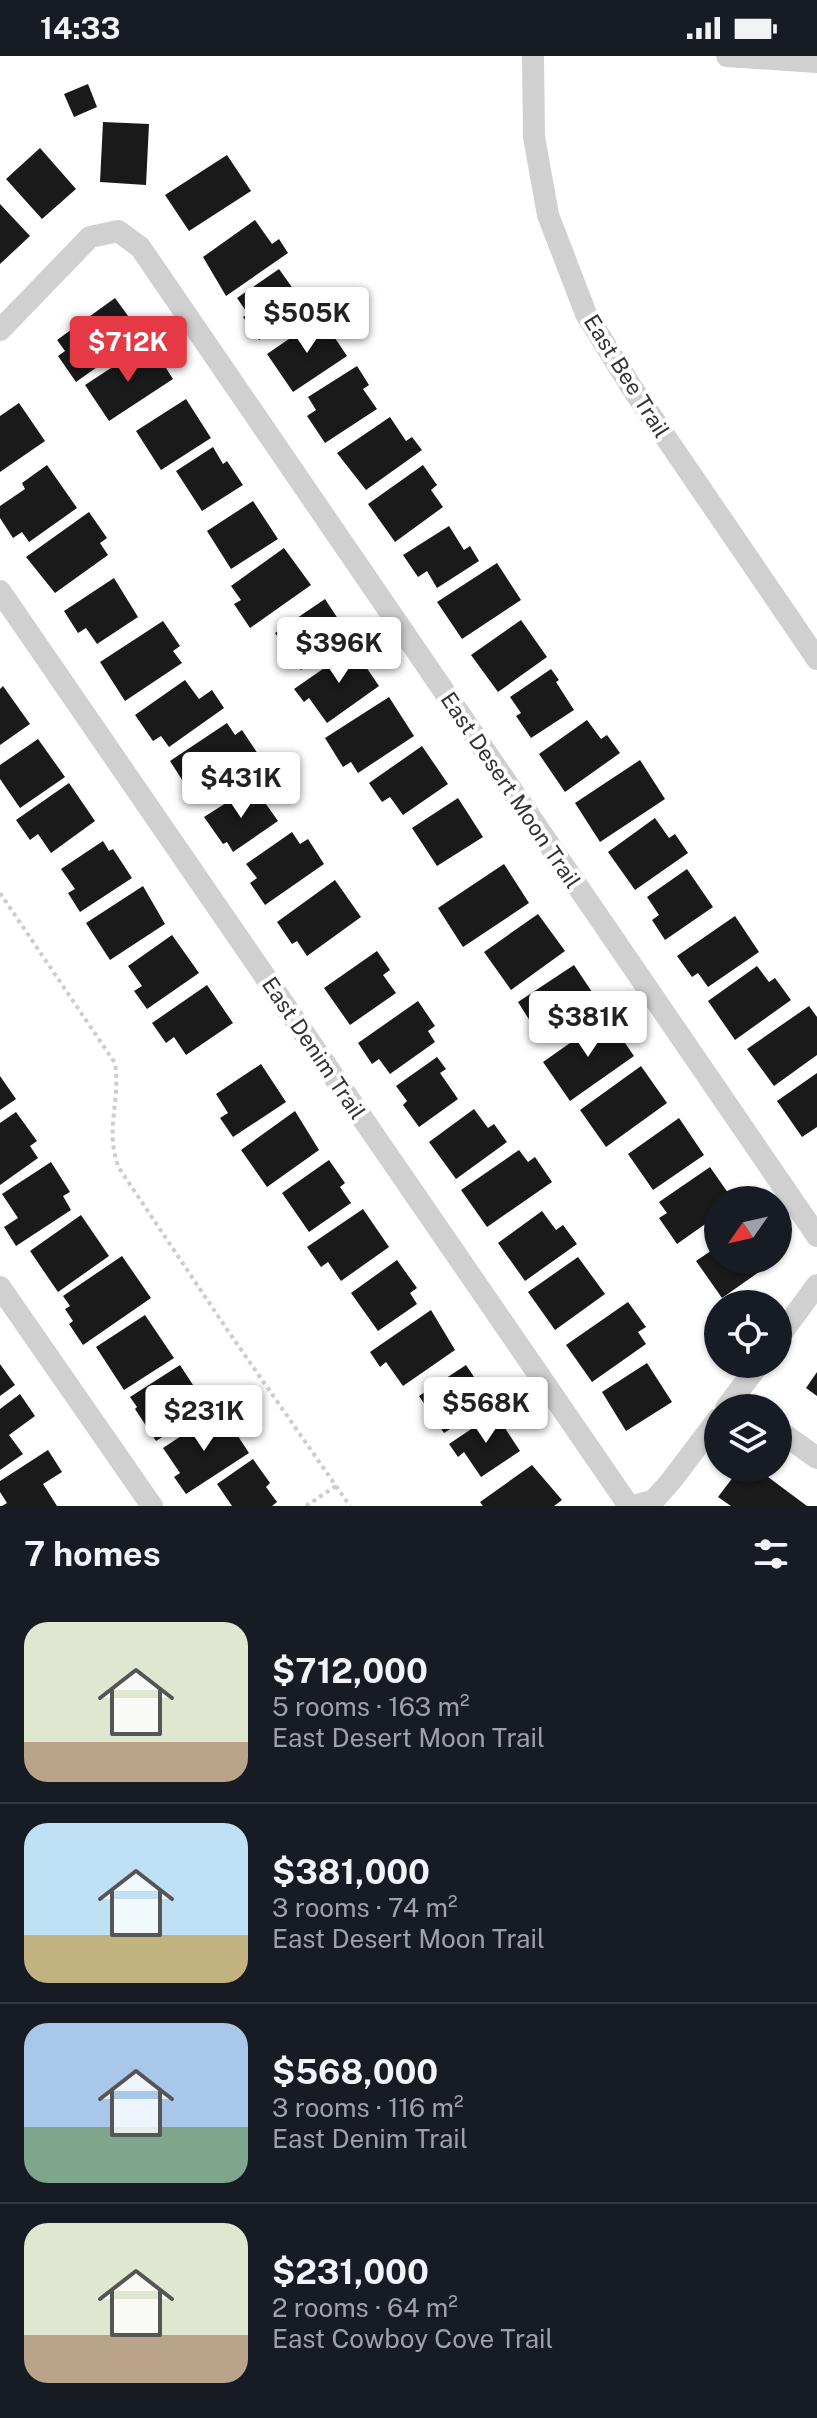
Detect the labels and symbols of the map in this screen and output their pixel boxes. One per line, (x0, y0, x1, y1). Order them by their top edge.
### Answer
pin: $505K (251, 287, 363, 355)
street label: East Bee Trail (579, 310, 675, 442)
pin: $712K (72, 316, 184, 384)
pin: $396K (283, 617, 395, 685)
street label: East Desert Moon Trail (436, 687, 586, 893)
pin: $431K (185, 752, 297, 820)
street label: East Denim Trail (257, 972, 371, 1124)
pin: $381K (532, 991, 644, 1059)
north arrow (704, 1186, 792, 1274)
pin: $568K (430, 1377, 542, 1445)
pin: $231K (148, 1385, 260, 1453)

